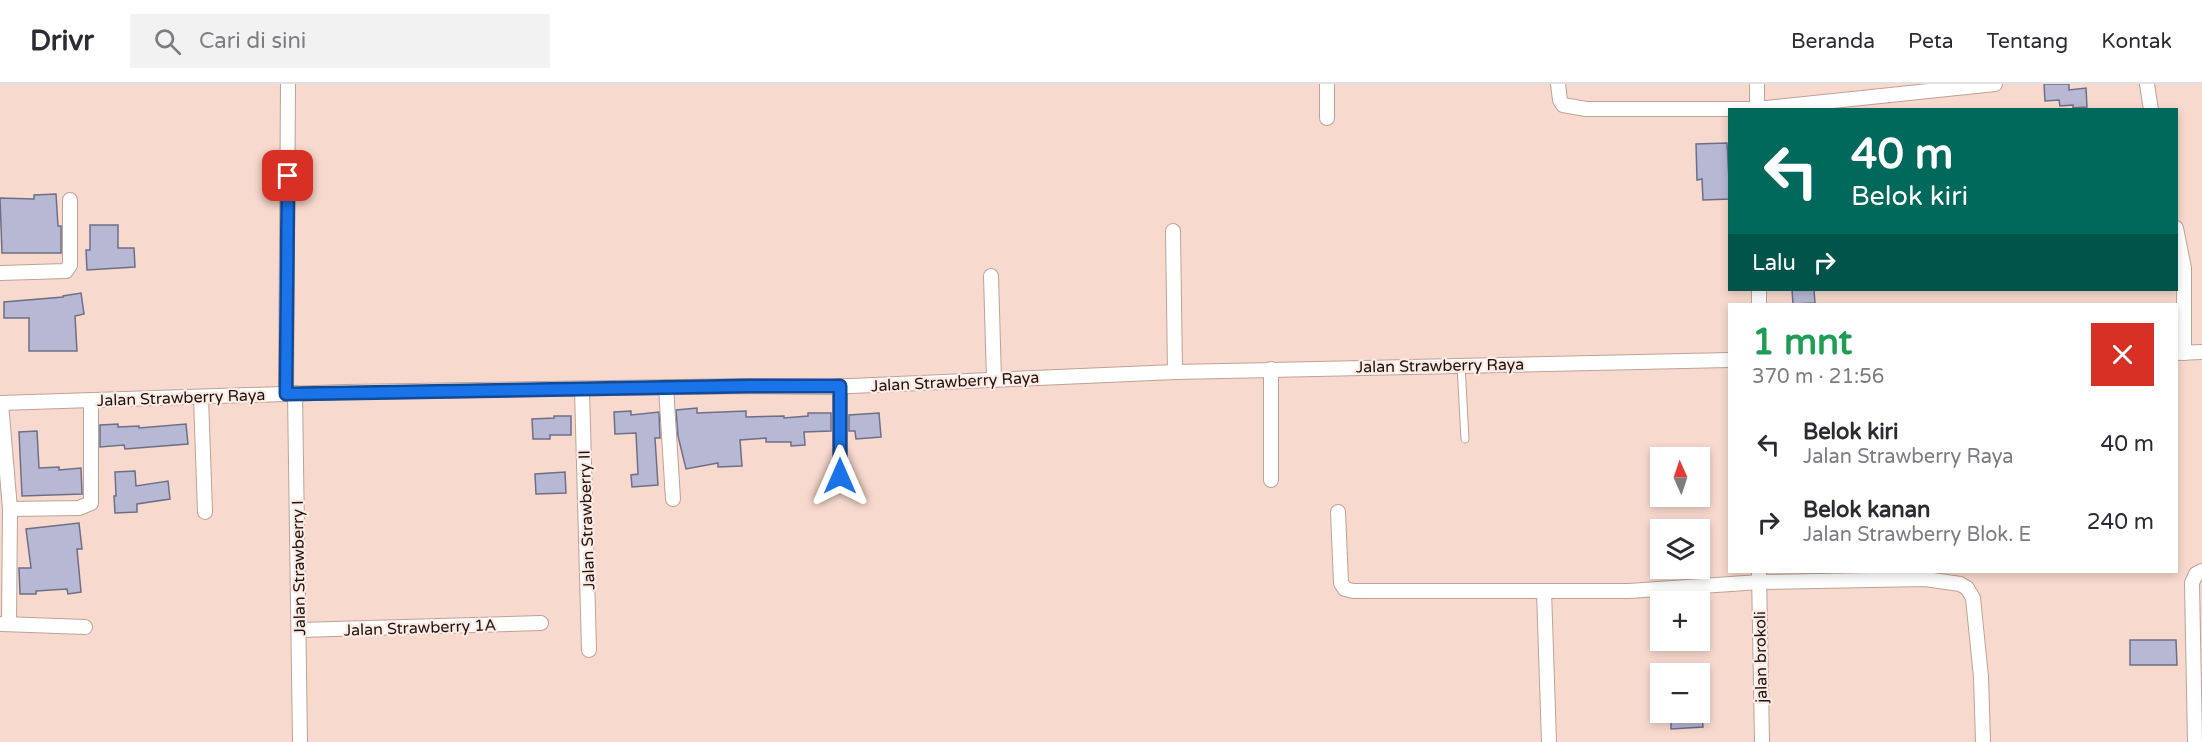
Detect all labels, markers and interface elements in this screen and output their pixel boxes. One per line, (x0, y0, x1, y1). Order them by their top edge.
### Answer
search box (130, 14, 550, 68)
text: Drivr (30, 24, 94, 58)
icon: search (151, 25, 184, 58)
text: Cari di sini (199, 28, 306, 54)
text: Beranda (1791, 29, 1875, 54)
text: Peta (1908, 29, 1954, 54)
text: Tentang (1987, 29, 2068, 54)
text: Kontak (2101, 29, 2172, 54)
text: 40 m (1851, 129, 1953, 180)
icon: left (1752, 132, 1830, 210)
pin (262, 150, 313, 201)
icon: arrive (271, 159, 304, 192)
text: Belok kiri (1851, 180, 1968, 213)
icon: right (1808, 246, 1841, 279)
text: Lalu (1752, 250, 1796, 276)
text: 1 mnt (1752, 321, 1852, 364)
button: close (2091, 323, 2154, 386)
street label: Jalan Strawberry Raya (1356, 355, 1524, 377)
text: 370 m · 21:56 (1752, 365, 1884, 389)
street label: Jalan Strawberry Raya (870, 368, 1040, 396)
street label: Jalan Strawberry Raya (96, 385, 266, 411)
text: Belok kiri (1803, 419, 1899, 445)
icon: left (1752, 428, 1785, 461)
text: 40 m (2100, 431, 2154, 457)
position arrow (808, 444, 872, 508)
text: Jalan Strawberry Raya (1803, 445, 2014, 469)
north arrow (1650, 447, 1710, 507)
map controls (1650, 447, 1710, 723)
street label: Jalan Strawberry II (575, 450, 599, 590)
text: Belok kanan (1803, 497, 1930, 523)
street label: Jalan Strawberry I (288, 500, 310, 636)
icon: right (1752, 506, 1785, 539)
text: 240 m (2087, 509, 2154, 535)
button: layers (1650, 519, 1710, 579)
text: Jalan Strawberry Blok. E (1803, 523, 2031, 547)
button: + (1650, 591, 1710, 651)
street label: jalan brokoli (1750, 611, 1772, 704)
street label: Jalan Strawberry 1A (343, 615, 497, 641)
button: − (1650, 663, 1710, 723)

